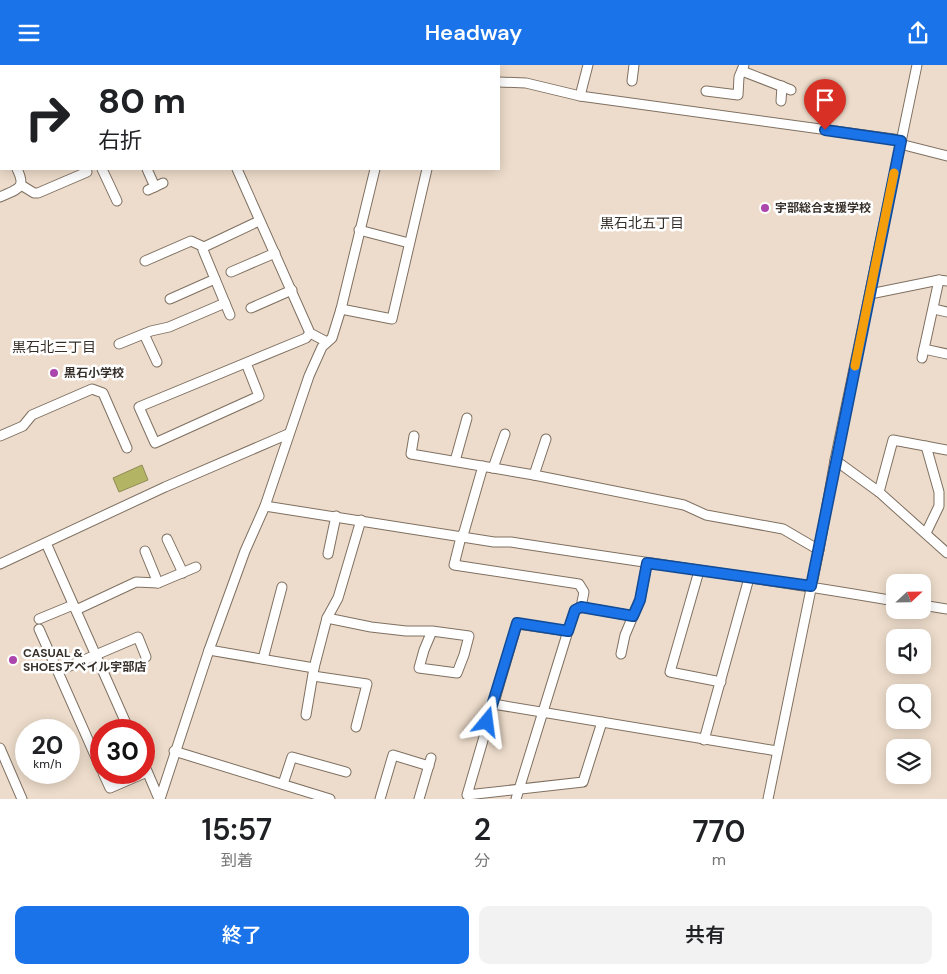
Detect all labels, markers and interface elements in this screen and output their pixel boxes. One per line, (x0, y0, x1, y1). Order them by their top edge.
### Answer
text: Headway (425, 18, 522, 47)
icon: menu (15, 19, 43, 47)
icon: share (904, 19, 932, 47)
text: 80 m (98, 78, 186, 124)
pin (804, 79, 846, 130)
icon: right (15, 85, 80, 150)
icon: arrive (811, 86, 839, 114)
text: 右折 (98, 126, 142, 155)
place label: 宇部総合支援学校 (775, 200, 871, 216)
marker: 宇部総合支援学校 (759, 202, 771, 214)
district label: 黒石北五丁目 (600, 214, 684, 232)
district label: 黒石北三丁目 (12, 338, 96, 356)
place label: 黒石小学校 (64, 365, 124, 381)
marker: 黒石小学校 (48, 367, 60, 379)
north arrow (886, 574, 931, 619)
map controls (886, 574, 931, 784)
button: sound (886, 629, 931, 674)
place label: CASUAL & SHOESアベイル宇部店 (23, 645, 146, 675)
marker: CASUAL & SHOESアベイル宇部店 (7, 654, 19, 666)
button: search (886, 684, 931, 729)
position arrow (460, 695, 512, 747)
speed limit sign: 30 (90, 719, 155, 784)
text: 20 (32, 729, 63, 762)
button: layers (886, 739, 931, 784)
text: km/h (33, 756, 62, 772)
text: 15:57 (202, 810, 272, 849)
text: 2 (474, 810, 491, 849)
text: 770 (693, 812, 745, 851)
text: m (712, 849, 726, 870)
text: 到着 (221, 850, 253, 871)
text: 分 (474, 850, 490, 871)
button: 終了 (15, 906, 469, 964)
button: 共有 (479, 906, 932, 964)

